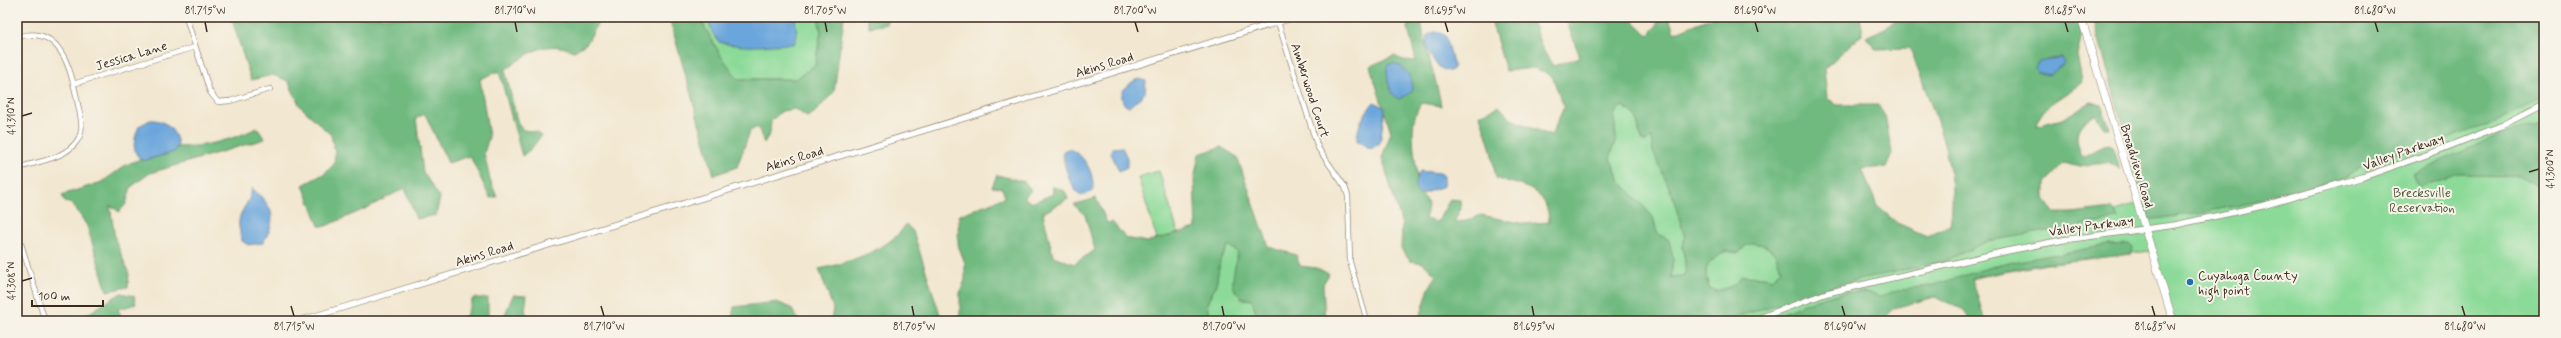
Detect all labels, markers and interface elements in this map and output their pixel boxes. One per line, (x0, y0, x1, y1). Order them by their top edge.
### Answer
text: 81.715°W (185, 4, 225, 18)
text: 81.710°W (494, 4, 536, 18)
text: 81.705°W (804, 4, 846, 18)
text: 81.700°W (1114, 4, 1156, 18)
text: 81.695°W (1424, 4, 1466, 18)
text: 81.690°W (1734, 4, 1776, 18)
text: 81.685°W (2045, 4, 2085, 18)
text: 81.680°W (2354, 4, 2396, 18)
street label: Jessica Lane (94, 37, 169, 75)
street label: Amberwood Court (1286, 41, 1333, 140)
street label: Akins Road (1073, 49, 1136, 82)
text: 41.310°N (5, 97, 19, 135)
street label: Broadview Road (2116, 123, 2157, 210)
street label: Valley Parkway (2361, 130, 2446, 175)
street label: Akins Road (763, 143, 826, 176)
text: 41.300°N (2544, 149, 2558, 188)
park label: Brecksville Reservation (2389, 185, 2455, 217)
street label: Valley Parkway (2048, 212, 2135, 241)
street label: Akins Road (453, 238, 516, 271)
text: 41.308°N (5, 262, 19, 300)
place label: Cuyahoga County high point (2198, 268, 2298, 302)
marker: Cuyahoga County high point (2185, 277, 2195, 287)
scale bar (32, 282, 103, 308)
text: 100 m (38, 289, 70, 305)
text: 81.715°W (274, 320, 314, 334)
text: 81.710°W (583, 320, 625, 334)
text: 81.705°W (893, 320, 935, 334)
text: 81.700°W (1203, 320, 1245, 334)
text: 81.695°W (1513, 320, 1555, 334)
text: 81.690°W (1824, 320, 1866, 334)
text: 81.685°W (2135, 320, 2175, 334)
text: 81.680°W (2444, 320, 2486, 334)

